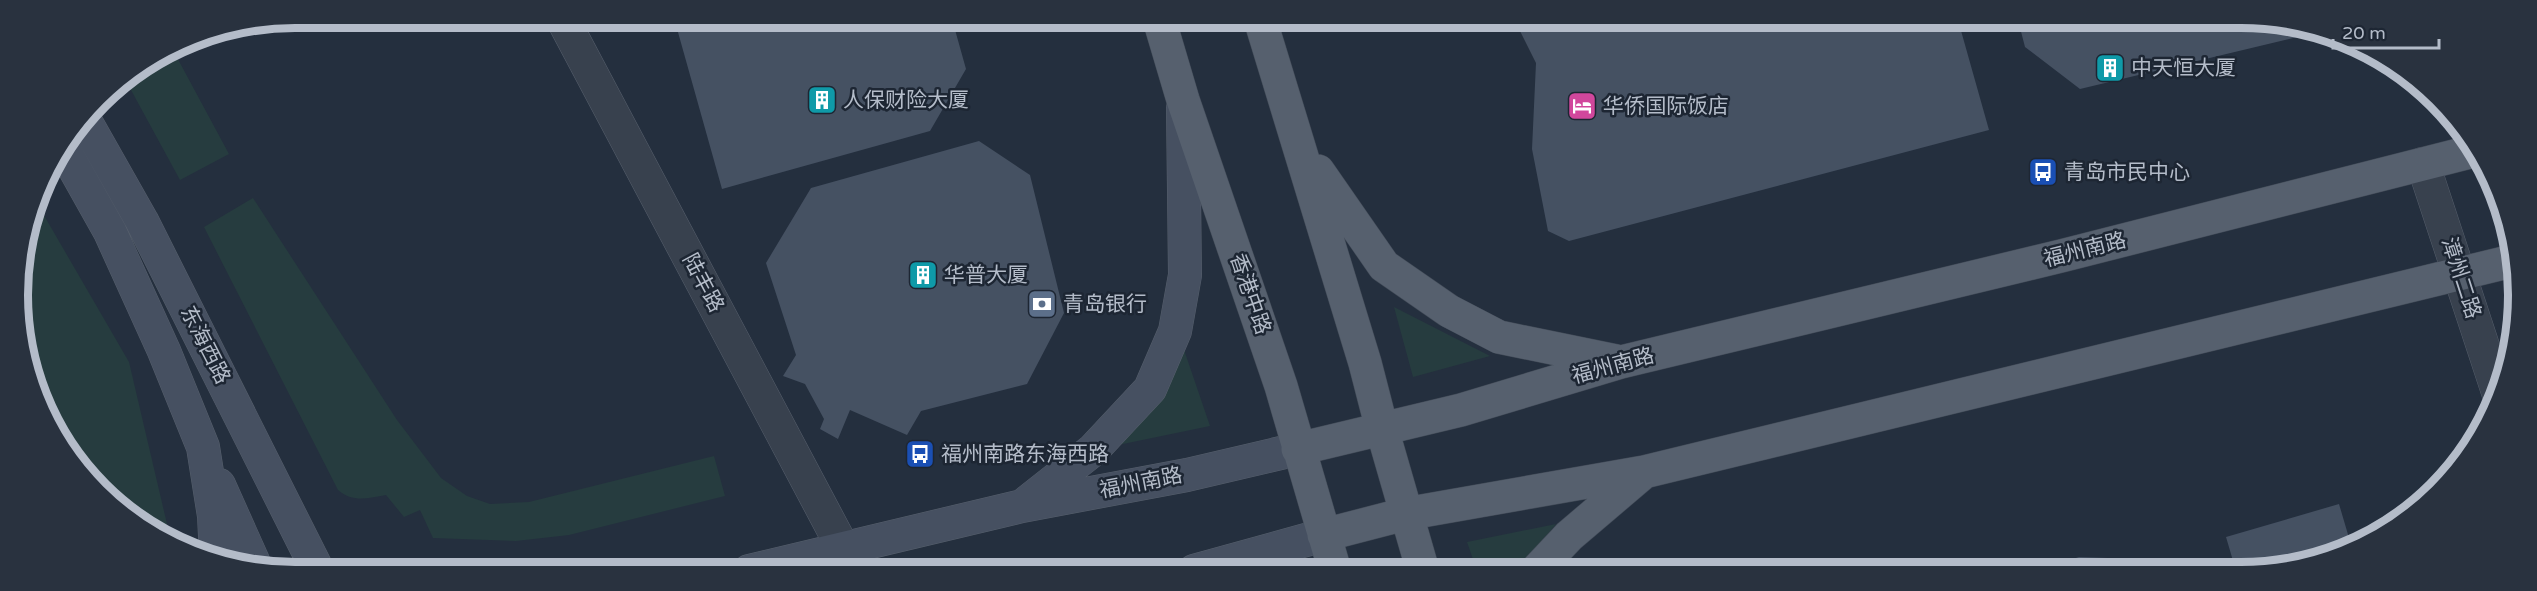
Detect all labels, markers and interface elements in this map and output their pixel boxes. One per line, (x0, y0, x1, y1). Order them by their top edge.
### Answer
scale bar (2333, 12, 2440, 50)
text: 20 m (2342, 22, 2386, 44)
building icon: 中天恒大厦 (2094, 52, 2126, 84)
place label: 中天恒大厦 (2131, 56, 2236, 81)
building icon: 人保财险大厦 (806, 84, 838, 116)
place label: 人保财险大厦 (843, 88, 969, 113)
hotel icon: 华侨国际饭店 (1566, 90, 1598, 122)
place label: 华侨国际饭店 (1603, 94, 1729, 119)
bus stop icon: 青岛市民中心 (2027, 156, 2059, 188)
place label: 青岛市民中心 (2064, 160, 2190, 185)
street label: 福州南路 (2041, 228, 2129, 272)
street label: 漳州二路 (2436, 234, 2486, 322)
street label: 陆丰路 (677, 249, 729, 317)
street label: 香港中路 (1225, 250, 1275, 338)
building icon: 华普大厦 (907, 259, 939, 291)
place label: 华普大厦 (944, 263, 1028, 288)
bank icon: 青岛银行 (1026, 288, 1058, 320)
place label: 青岛银行 (1063, 292, 1147, 317)
street label: 东海西路 (175, 302, 235, 388)
street label: 福州南路 (1569, 343, 1657, 389)
bus stop icon: 福州南路东海西路 (904, 438, 936, 470)
place label: 福州南路东海西路 (941, 442, 1109, 467)
street label: 福州南路 (1097, 463, 1185, 503)

